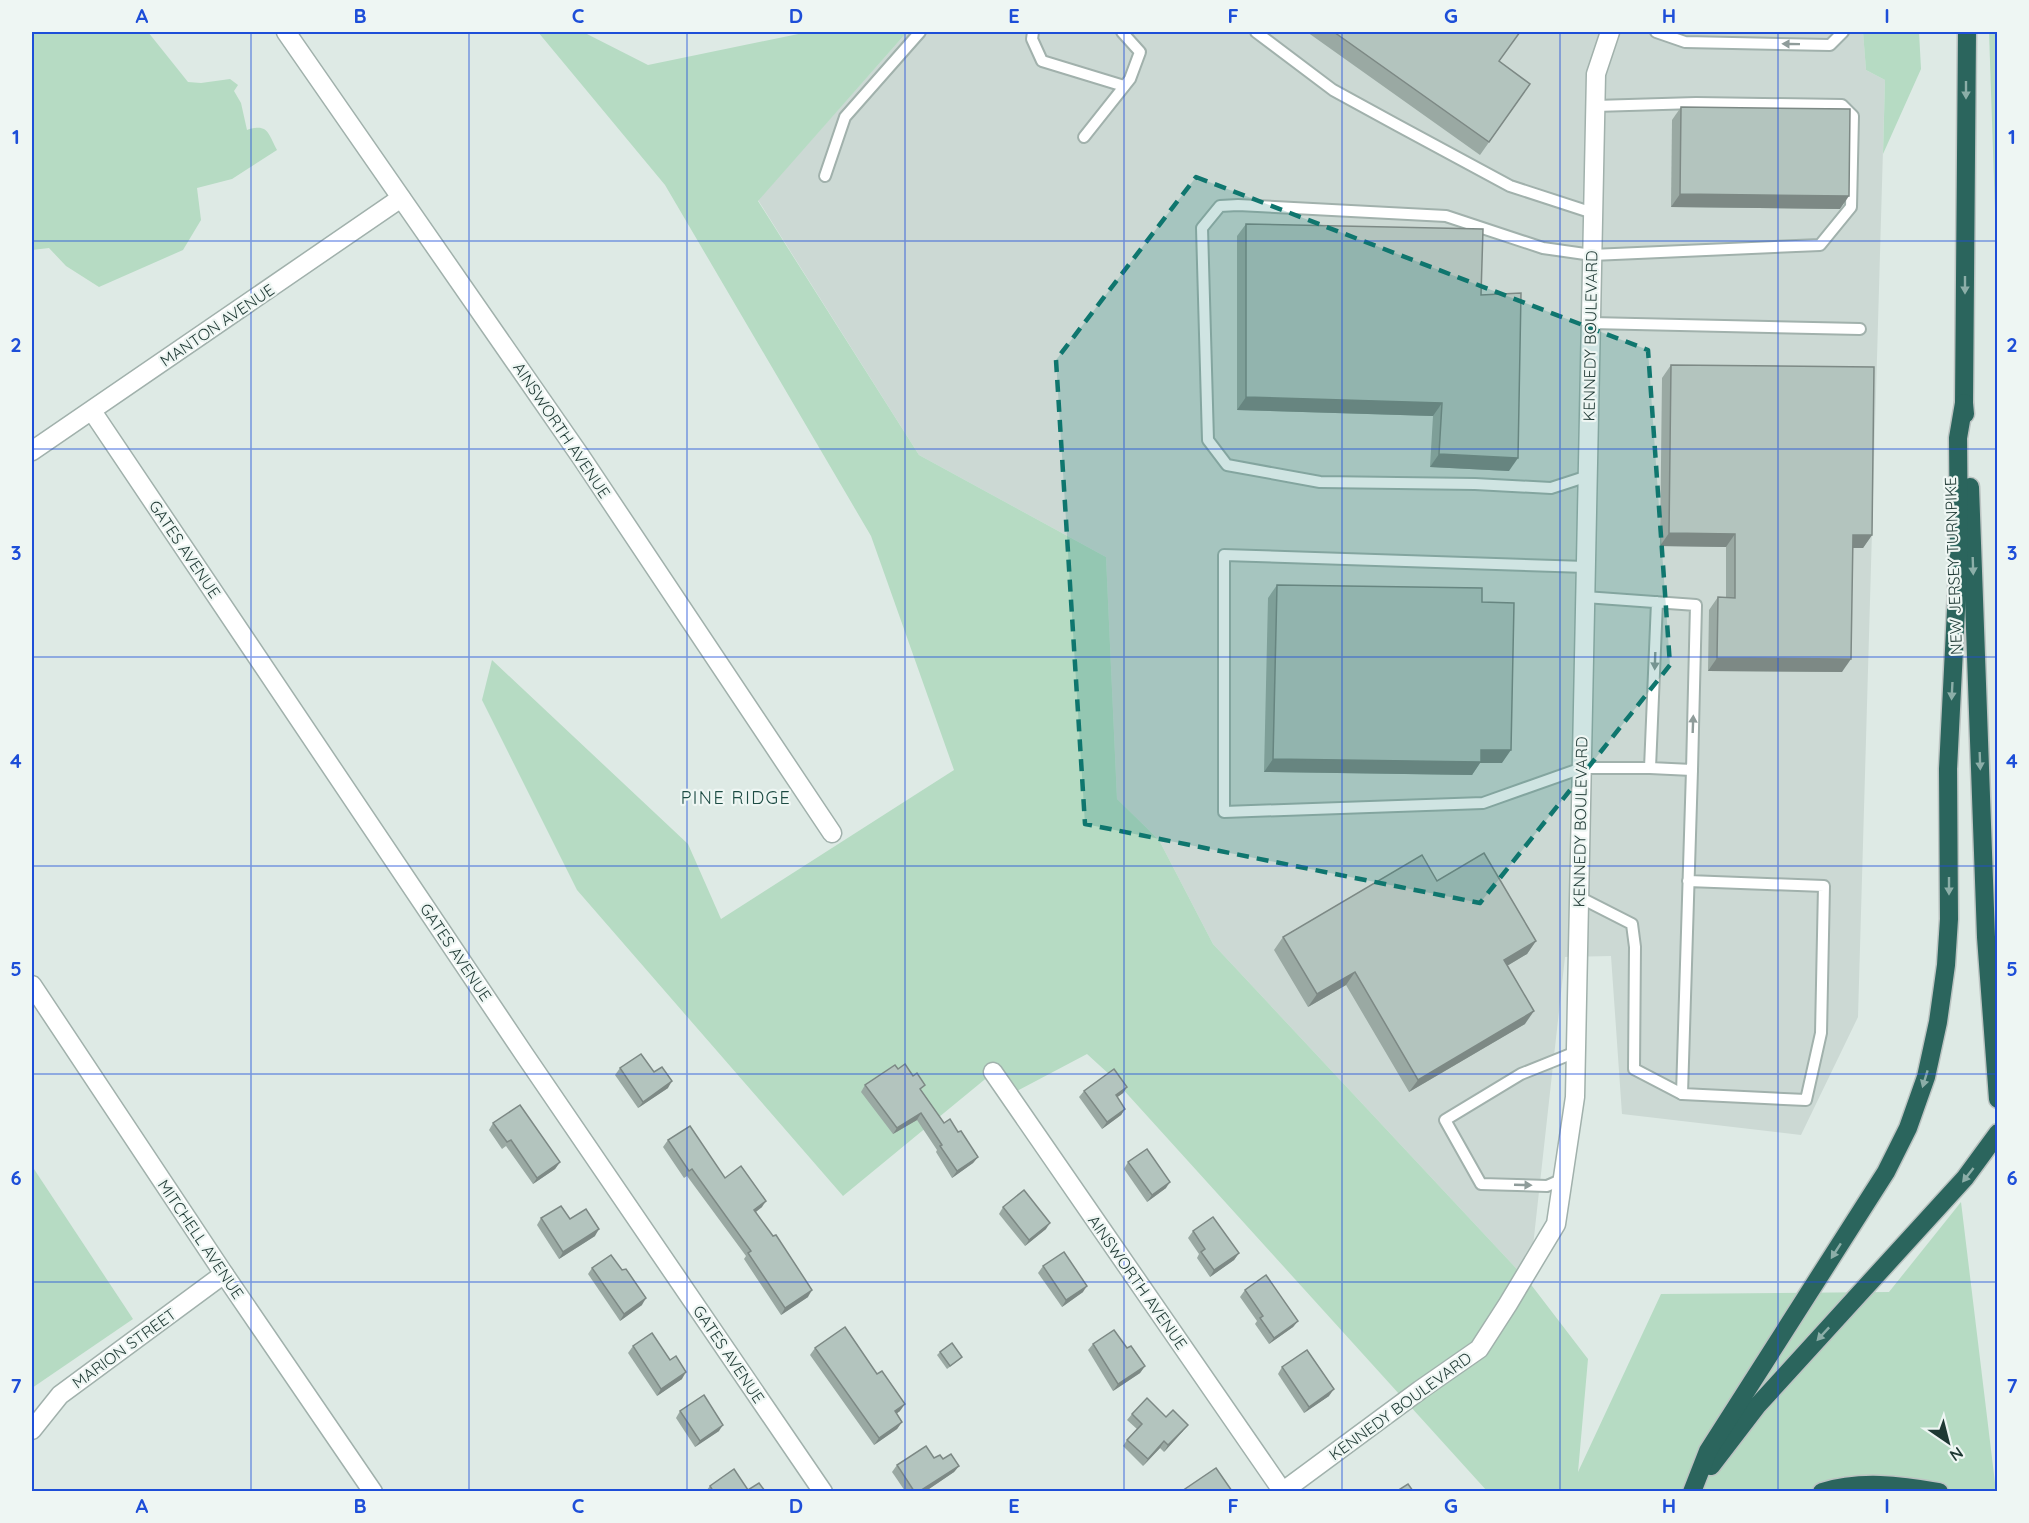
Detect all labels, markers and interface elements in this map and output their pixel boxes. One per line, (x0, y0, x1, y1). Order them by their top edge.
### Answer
text: A (136, 3, 149, 28)
text: B (353, 3, 367, 28)
text: C (572, 3, 585, 28)
text: D (789, 3, 803, 28)
text: E (1008, 3, 1020, 28)
text: F (1227, 3, 1239, 28)
text: G (1444, 3, 1458, 28)
text: H (1662, 3, 1676, 28)
text: I (1884, 3, 1890, 28)
one-way arrow (1782, 40, 1801, 49)
one-way arrow (1961, 80, 1971, 99)
text: 1 (12, 124, 20, 149)
text: 1 (2008, 124, 2016, 149)
street label: KENNEDY BOULEVARD (1579, 250, 1601, 422)
one-way arrow (1960, 275, 1970, 294)
street label: MANTON AVENUE (156, 279, 278, 371)
text: 2 (10, 332, 22, 357)
text: 2 (2006, 332, 2018, 357)
street label: AINSWORTH AVENUE (509, 358, 615, 502)
street label: NEW JERSEY TURNPIKE (1940, 477, 1966, 655)
street label: GATES AVENUE (145, 496, 225, 602)
text: 3 (11, 540, 21, 565)
text: 3 (2007, 540, 2017, 565)
one-way arrow (1968, 556, 1978, 575)
one-way arrow (1650, 651, 1659, 670)
one-way arrow (1947, 682, 1956, 701)
one-way arrow (1688, 715, 1698, 734)
street label: KENNEDY BOULEVARD (1569, 736, 1591, 908)
text: 4 (10, 748, 22, 773)
text: 4 (2006, 748, 2018, 773)
one-way arrow (1975, 751, 1984, 770)
district label: PINE RIDGE (681, 786, 791, 809)
one-way arrow (1944, 877, 1954, 896)
street label: GATES AVENUE (416, 899, 496, 1005)
text: 5 (10, 956, 22, 981)
text: 5 (2006, 956, 2018, 981)
one-way arrow (1920, 1070, 1929, 1088)
text: 6 (10, 1165, 22, 1190)
text: 6 (2006, 1165, 2018, 1190)
one-way arrow (1961, 1167, 1974, 1183)
street label: MITCHELL AVENUE (154, 1175, 248, 1303)
one-way arrow (1513, 1181, 1532, 1190)
street label: AINSWORTH AVENUE (1084, 1211, 1192, 1353)
one-way arrow (1830, 1243, 1841, 1260)
street label: GATES AVENUE (689, 1301, 769, 1407)
street label: MARION STREET (68, 1303, 180, 1392)
one-way arrow (1817, 1326, 1830, 1341)
street label: KENNEDY BOULEVARD (1325, 1348, 1475, 1464)
text: 7 (11, 1373, 22, 1398)
text: 7 (2007, 1373, 2018, 1398)
north arrow (1918, 1412, 1978, 1472)
text: N (1946, 1443, 1967, 1466)
text: A (136, 1493, 149, 1518)
text: B (353, 1493, 367, 1518)
text: C (572, 1493, 585, 1518)
text: D (789, 1493, 803, 1518)
text: E (1008, 1493, 1020, 1518)
text: F (1227, 1493, 1239, 1518)
text: G (1444, 1493, 1458, 1518)
text: H (1662, 1493, 1676, 1518)
text: I (1884, 1493, 1890, 1518)

